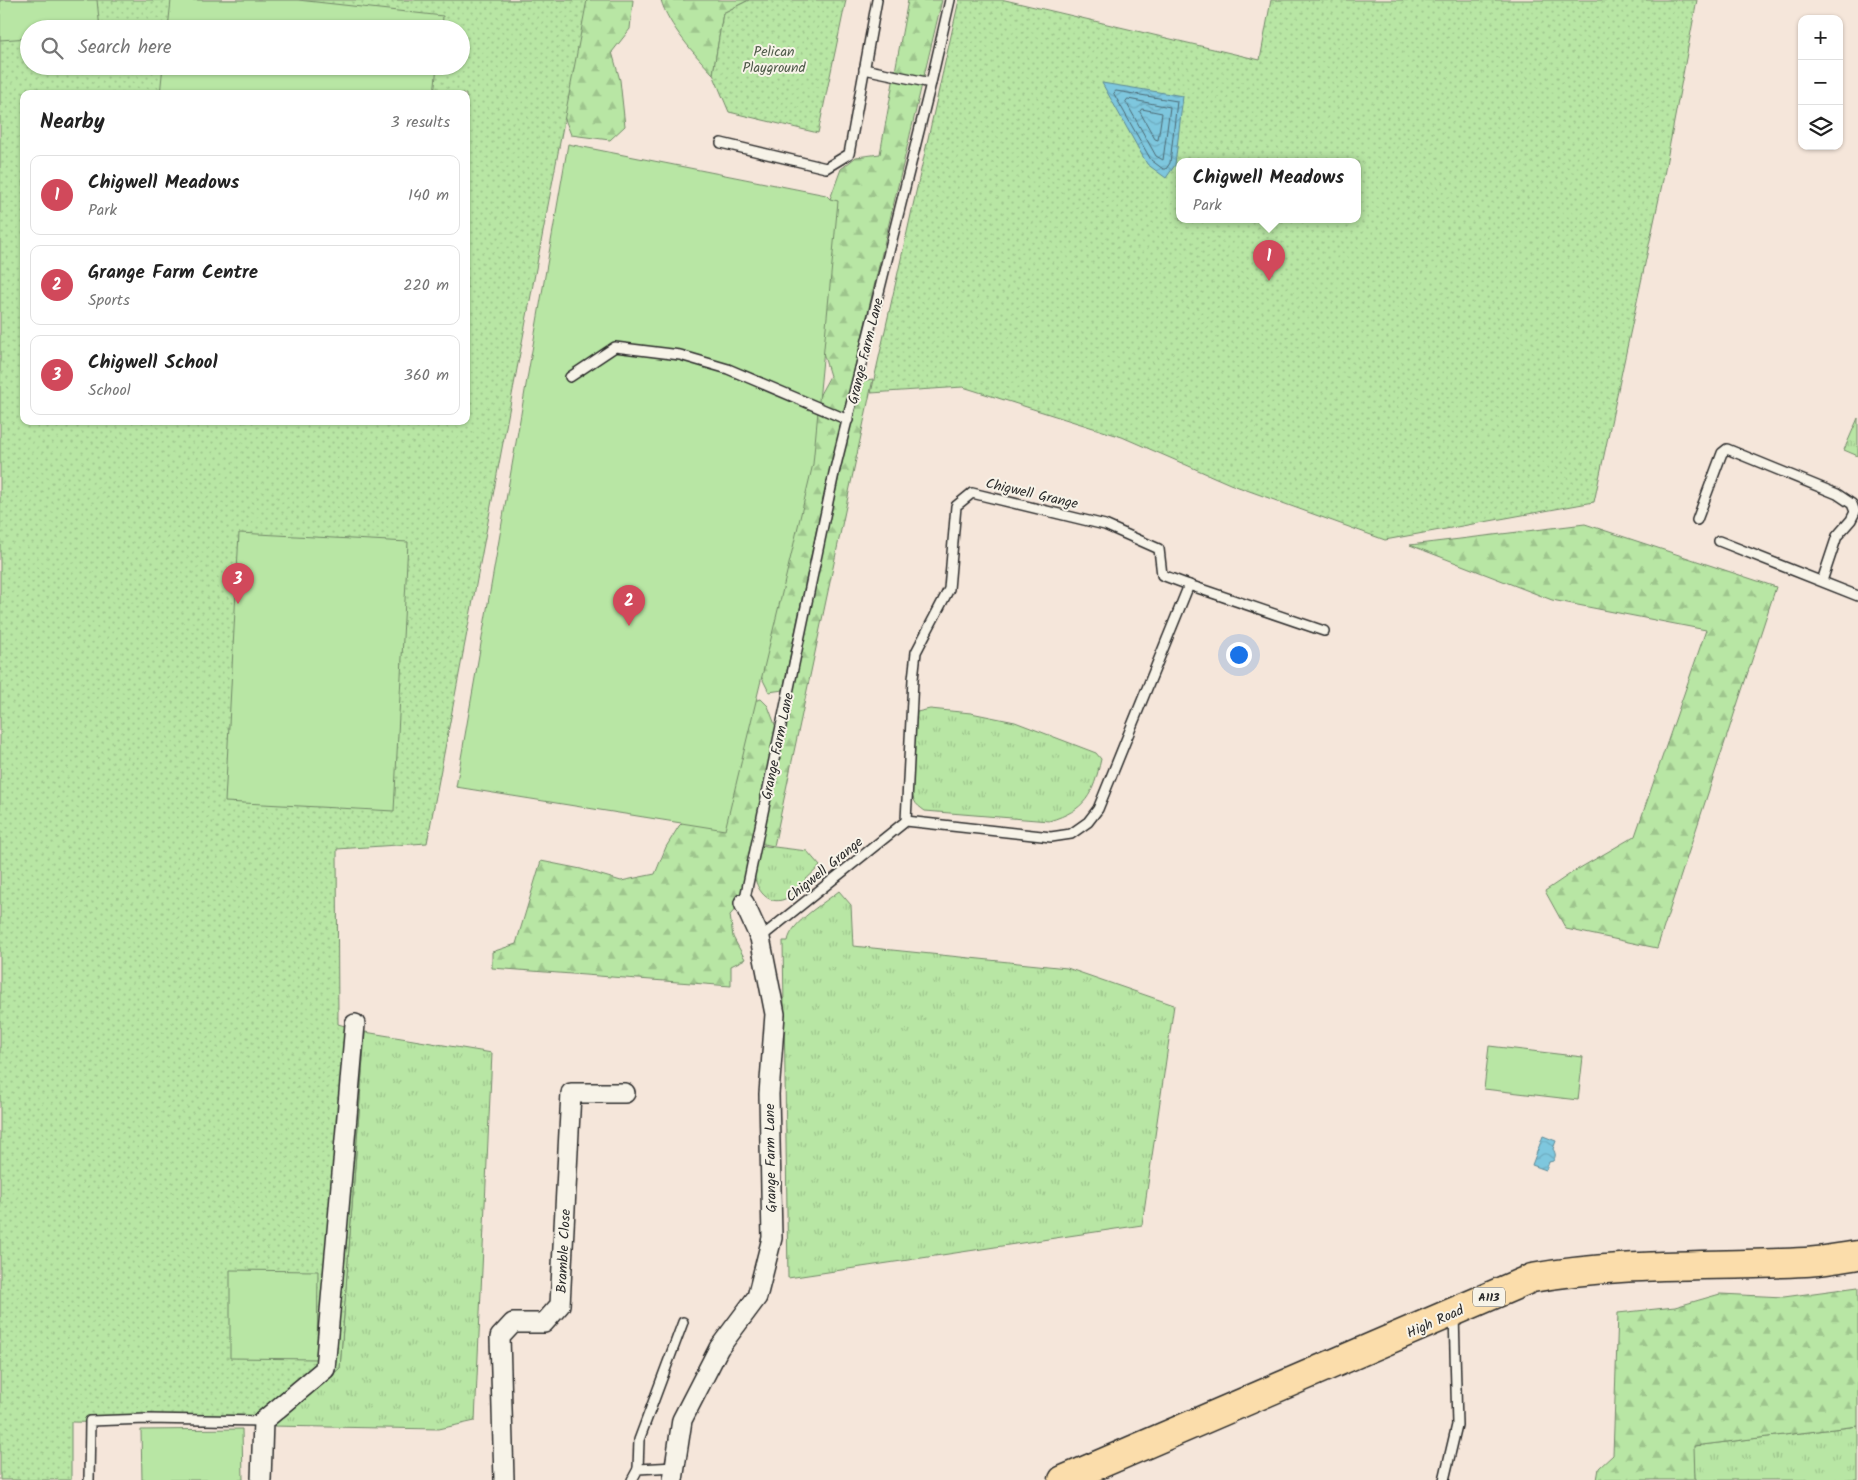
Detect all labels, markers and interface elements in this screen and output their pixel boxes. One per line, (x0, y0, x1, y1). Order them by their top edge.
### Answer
map controls (1798, 15, 1843, 150)
button: + (1798, 15, 1843, 60)
search box (20, 20, 470, 75)
text: Search here (78, 33, 172, 63)
icon: search (38, 34, 66, 62)
park label: Pelican Playground (743, 41, 806, 79)
button: − (1798, 60, 1843, 105)
button: layers (1798, 105, 1843, 150)
text: Nearby (40, 106, 105, 139)
text: 3 results (391, 110, 450, 135)
popup (1176, 158, 1361, 223)
text: Chigwell Meadows (1193, 163, 1344, 193)
text: Chigwell Meadows (88, 168, 239, 198)
text: 1 (55, 183, 59, 208)
text: 140 m (408, 183, 449, 208)
text: Park (1193, 193, 1222, 218)
text: Park (88, 198, 117, 223)
pin: 1 (1253, 240, 1285, 281)
text: Grange Farm Centre (88, 258, 258, 288)
text: 2 (52, 273, 62, 298)
text: 220 m (403, 273, 449, 298)
text: Sports (88, 288, 130, 313)
street label: Grange Farm Lane (842, 295, 890, 407)
text: Chigwell School (88, 348, 218, 378)
text: 3 (53, 363, 61, 388)
text: 360 m (404, 363, 449, 388)
text: School (88, 378, 131, 403)
street label: Chigwell Grange (983, 473, 1081, 515)
pin: 3 (222, 563, 254, 604)
pin: 2 (613, 585, 645, 626)
your location (1226, 642, 1252, 668)
street label: Grange Farm Lane (756, 690, 800, 802)
street label: Chigwell Grange (781, 831, 869, 908)
street label: Grange Farm Lane (759, 1103, 783, 1213)
street label: Bramble Close (551, 1208, 577, 1294)
road number: A113 (1473, 1288, 1505, 1306)
street label: High Road (1403, 1299, 1468, 1344)

